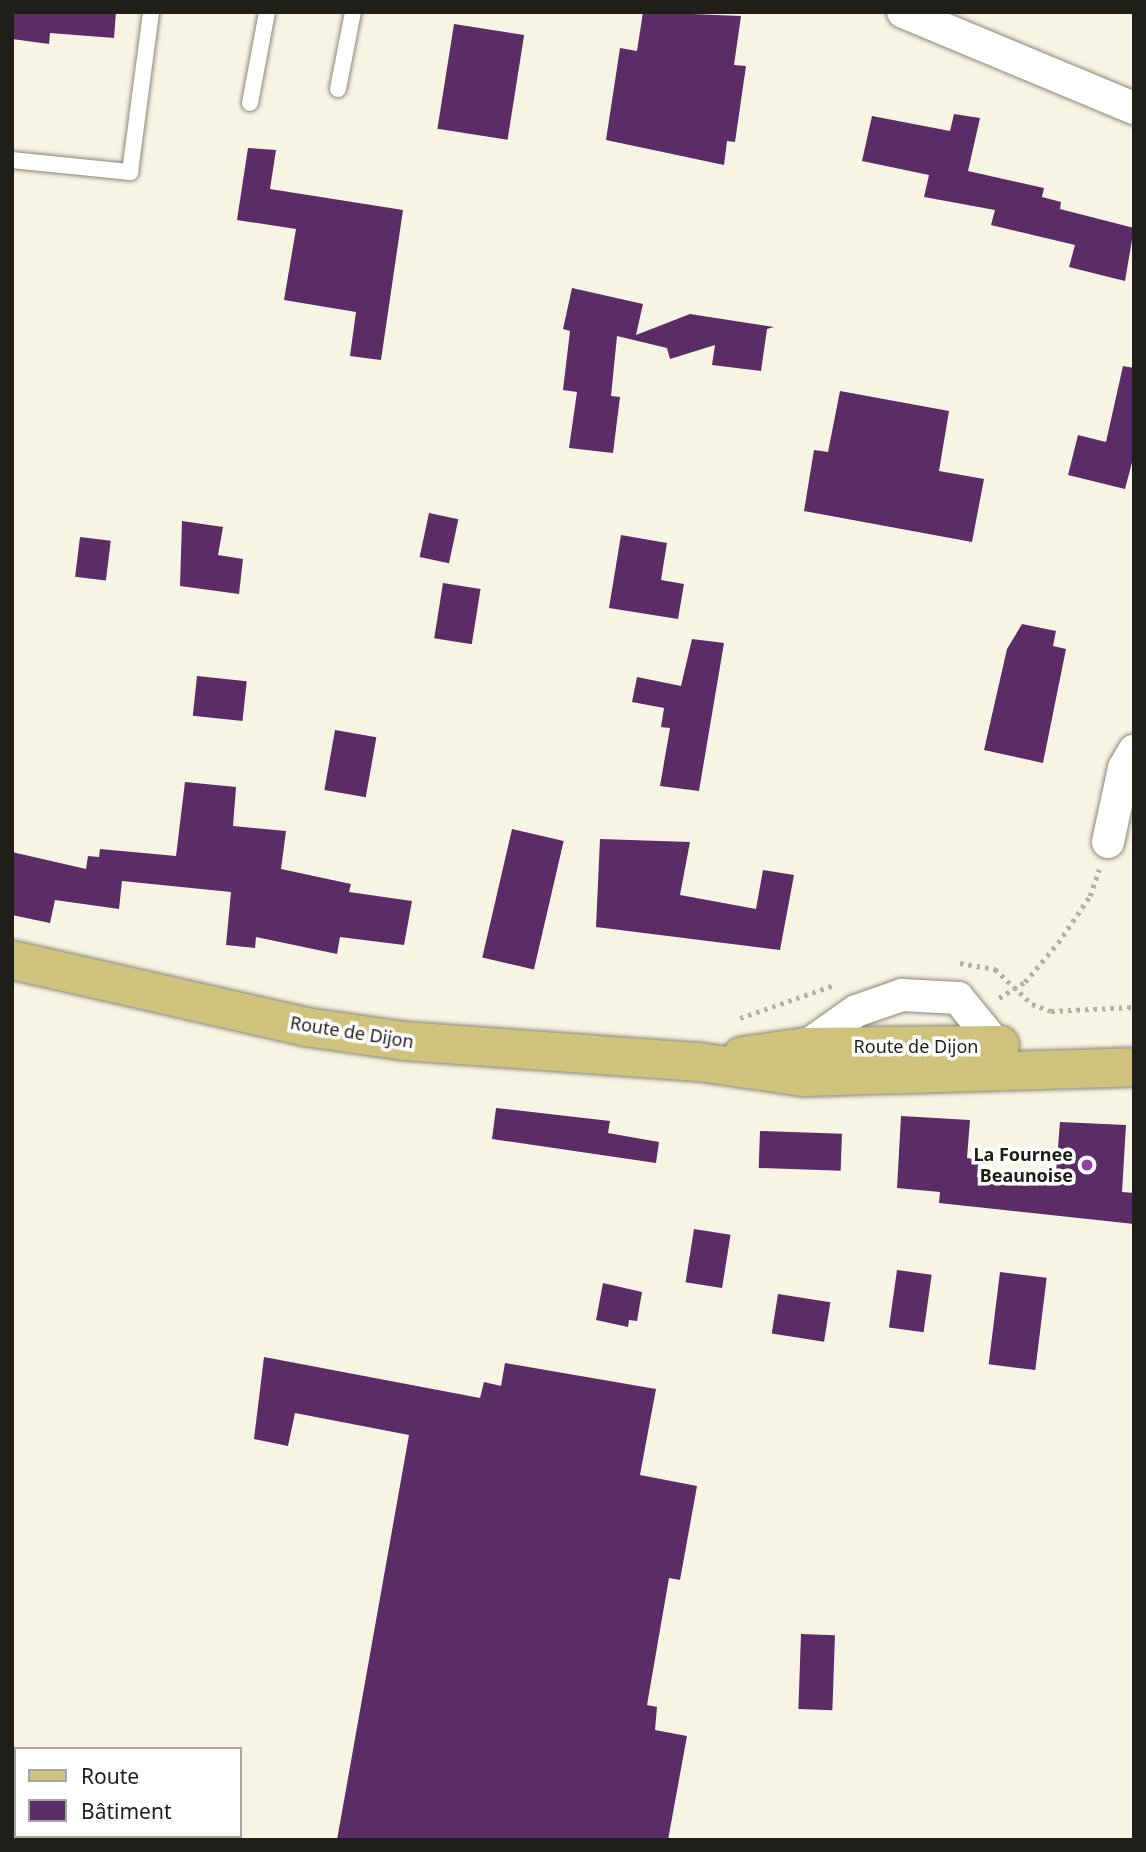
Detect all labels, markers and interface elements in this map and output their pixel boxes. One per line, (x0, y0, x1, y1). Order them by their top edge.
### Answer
street label: Route de Dijon (289, 1012, 415, 1052)
street label: Route de Dijon (854, 1035, 978, 1057)
place label: La Fournee Beaunoise (973, 1144, 1073, 1186)
marker: La Fournee Beaunoise (1079, 1157, 1095, 1173)
legend (14, 1747, 242, 1838)
text: Route (81, 1762, 139, 1790)
text: Bâtiment (81, 1797, 171, 1825)

